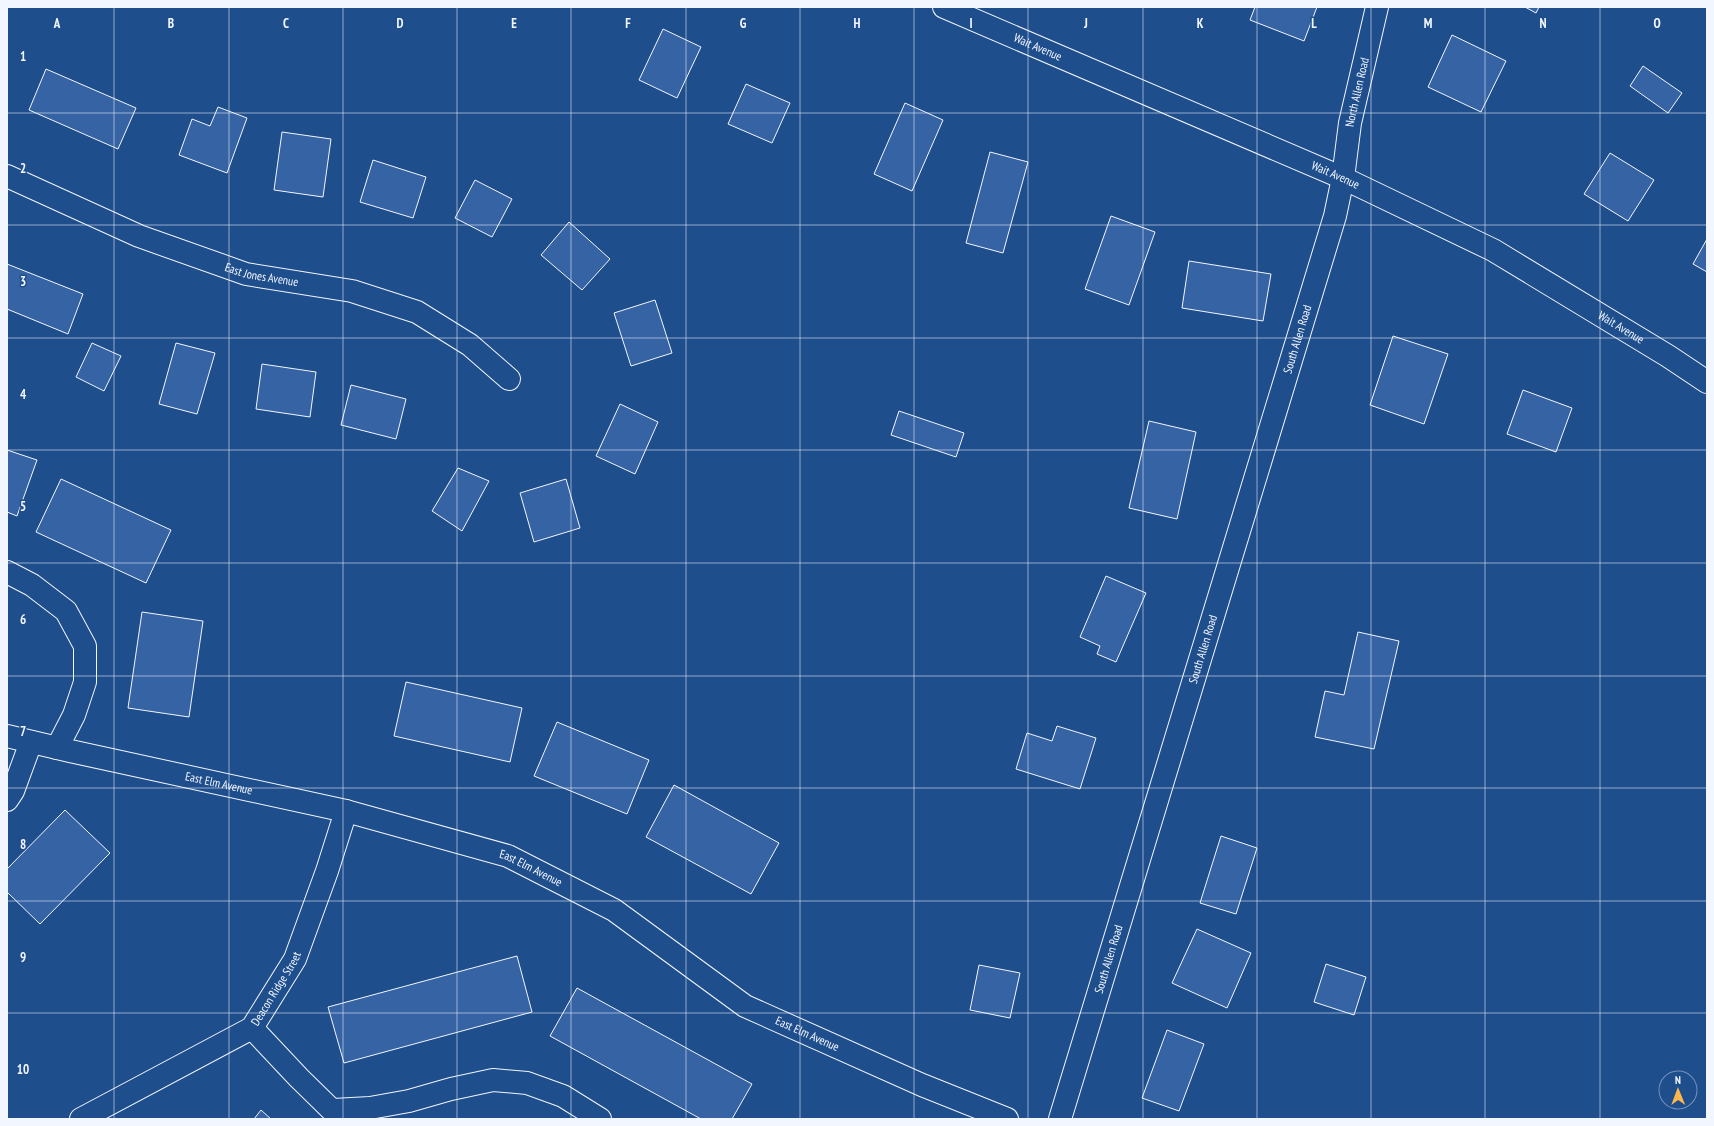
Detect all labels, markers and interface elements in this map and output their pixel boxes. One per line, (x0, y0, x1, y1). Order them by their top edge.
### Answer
text: A (53, 15, 61, 32)
text: B (168, 15, 174, 32)
text: C (283, 15, 289, 32)
text: D (397, 15, 404, 32)
text: E (511, 15, 517, 32)
text: F (625, 15, 631, 32)
text: G (740, 15, 747, 32)
text: H (854, 15, 861, 32)
text: I (969, 15, 973, 32)
text: J (1083, 15, 1088, 32)
text: K (1197, 15, 1204, 32)
text: L (1311, 15, 1317, 32)
text: M (1424, 15, 1433, 32)
text: N (1539, 15, 1547, 32)
text: O (1653, 15, 1661, 32)
street label: Wait Avenue (1012, 30, 1064, 64)
text: 1 (20, 48, 26, 65)
street label: North Allen Road (1342, 56, 1372, 128)
street label: Wait Avenue (1309, 157, 1362, 192)
text: 2 (20, 160, 26, 177)
street label: East Jones Avenue (223, 259, 300, 289)
text: 3 (20, 273, 26, 290)
street label: South Allen Road (1279, 303, 1314, 375)
street label: Wait Avenue (1595, 307, 1647, 347)
text: 4 (20, 386, 27, 403)
text: 5 (20, 498, 26, 515)
text: 6 (20, 611, 26, 628)
street label: South Allen Road (1185, 613, 1220, 685)
text: 7 (20, 723, 26, 740)
street label: East Elm Avenue (184, 768, 254, 797)
text: 8 (20, 836, 26, 853)
street label: East Elm Avenue (498, 846, 565, 889)
street label: South Allen Road (1091, 923, 1126, 995)
text: 9 (20, 949, 26, 966)
street label: Deacon Ridge Street (247, 949, 304, 1028)
street label: East Elm Avenue (773, 1013, 842, 1054)
text: 10 (17, 1061, 29, 1078)
north arrow (1658, 1070, 1698, 1110)
text: N (1675, 1073, 1681, 1087)

